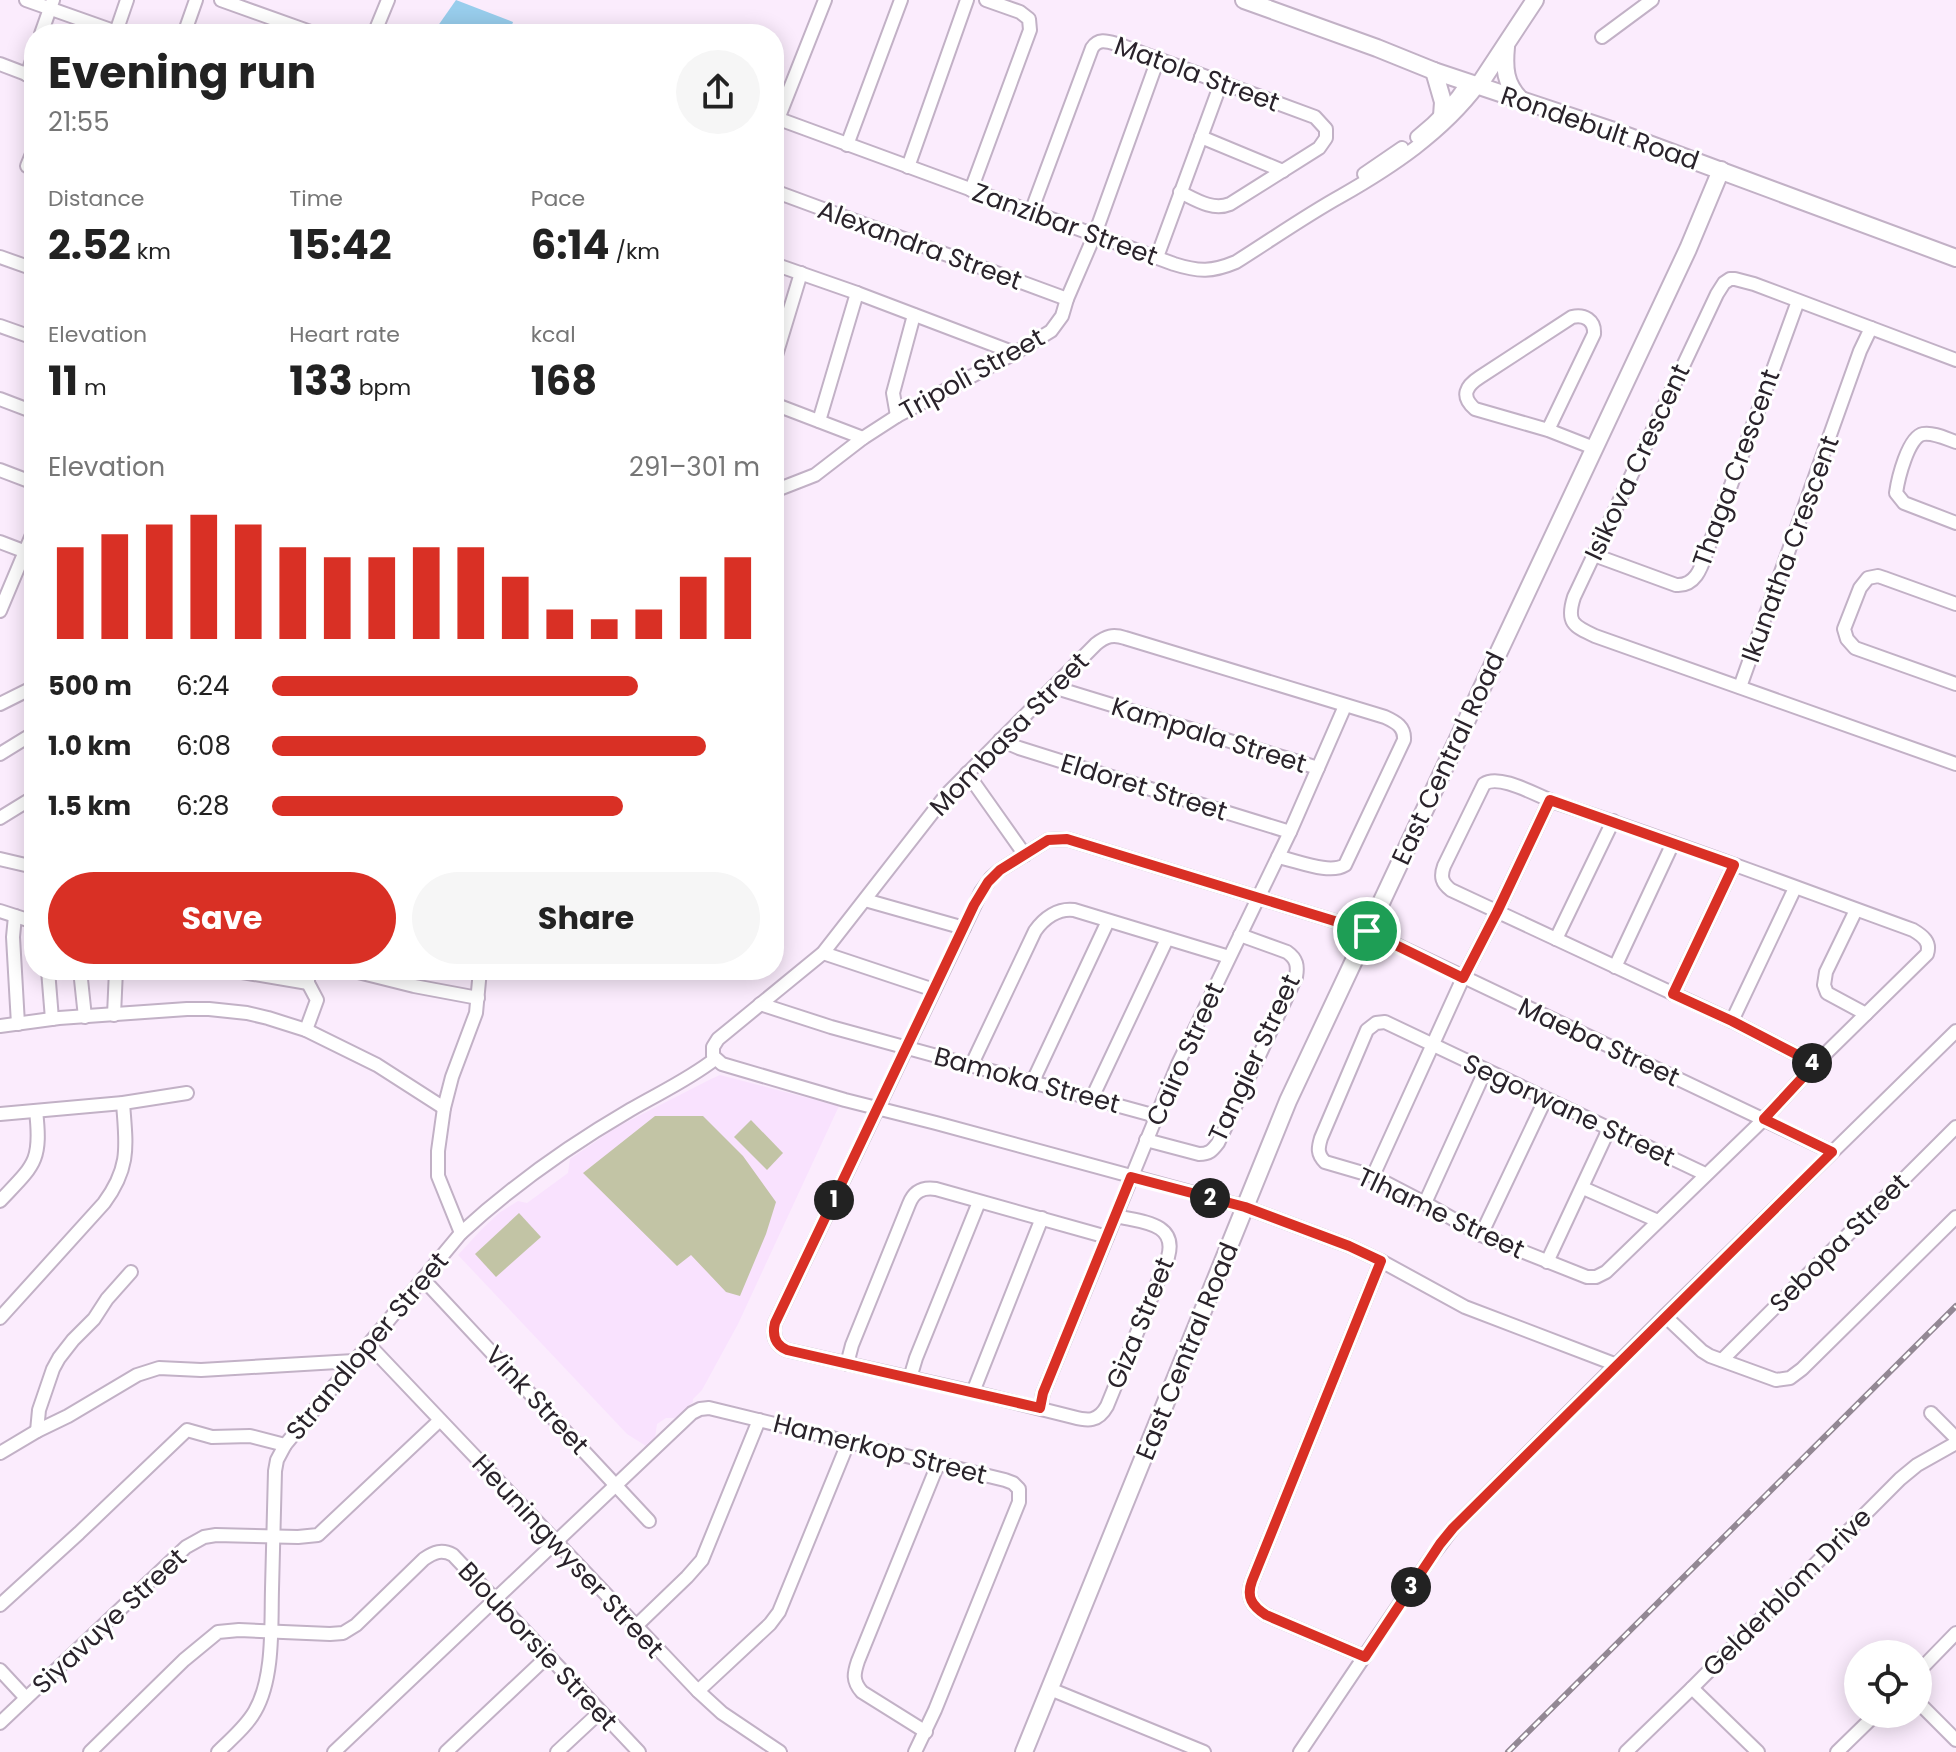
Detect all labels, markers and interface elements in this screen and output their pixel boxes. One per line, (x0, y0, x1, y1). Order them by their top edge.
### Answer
street label: Matola Street (1110, 27, 1284, 121)
text: Evening run (48, 42, 316, 103)
button: share (676, 50, 760, 134)
street label: Rondebult Road (1496, 77, 1704, 179)
text: 21:55 (48, 104, 109, 140)
street label: Zanzibar Street (967, 174, 1163, 274)
text: Distance (48, 183, 144, 214)
text: Time (289, 183, 343, 214)
text: Pace (531, 183, 585, 214)
street label: Alexandra Street (813, 191, 1027, 299)
text: 2.52 (48, 217, 131, 273)
text: 15:42 (289, 217, 392, 273)
text: 6:14 (531, 217, 610, 273)
text: km (131, 236, 171, 267)
text: /km (610, 236, 660, 267)
text: Elevation (48, 319, 147, 350)
text: Heart rate (289, 319, 400, 350)
text: kcal (531, 319, 576, 350)
street label: Tripoli Street (893, 319, 1051, 429)
text: 11 (48, 353, 78, 409)
text: 133 (289, 353, 353, 409)
text: 168 (531, 353, 597, 409)
street label: Isikova Crescent (1576, 358, 1698, 566)
street label: Thaga Crescent (1684, 364, 1788, 572)
text: m (78, 372, 107, 403)
text: bpm (353, 372, 411, 403)
street label: Ikunatha Crescent (1732, 431, 1848, 667)
text: Elevation (48, 449, 165, 485)
text: 291–301 m (629, 449, 760, 485)
street label: Mombasa Street (921, 644, 1097, 824)
street label: East Central Road (1383, 646, 1513, 870)
text: 500 m (48, 668, 132, 704)
text: 6:24 (176, 668, 229, 704)
street label: Kampala Street (1107, 688, 1311, 782)
text: 1.0 km (48, 728, 131, 764)
text: 6:08 (176, 728, 231, 764)
street label: Eldoret Street (1056, 745, 1232, 829)
text: 1.5 km (48, 788, 131, 824)
text: 6:28 (176, 788, 229, 824)
button: Save (48, 872, 396, 964)
button: Share (412, 872, 760, 964)
pin (1333, 897, 1401, 965)
icon: arrive (1345, 909, 1389, 953)
street label: Tangier Street (1199, 968, 1309, 1148)
street label: Cairo Street (1137, 977, 1233, 1131)
street label: Maeba Street (1512, 989, 1686, 1095)
street label: Bamoka Street (930, 1038, 1124, 1122)
pin: 4 (1792, 1043, 1832, 1083)
street label: Segorwane Street (1457, 1045, 1681, 1175)
text: 4 (1805, 1047, 1819, 1078)
street label: Tlhame Street (1352, 1159, 1530, 1267)
street label: Sebopa Street (1761, 1165, 1917, 1321)
pin: 2 (1190, 1178, 1230, 1218)
pin: 1 (814, 1180, 854, 1220)
text: 2 (1204, 1182, 1216, 1213)
text: 1 (830, 1184, 838, 1215)
street label: East Central Road (1127, 1237, 1247, 1465)
street label: Strandloper Street (277, 1244, 457, 1448)
street label: Giza Street (1097, 1252, 1183, 1394)
street label: Vink Street (477, 1338, 597, 1462)
street label: Hamerkop Street (769, 1405, 991, 1493)
street label: Heuningwyser Street (464, 1446, 672, 1666)
street label: Gelderblom Drive (1694, 1499, 1880, 1685)
street label: Siyavuye Street (24, 1540, 194, 1702)
street label: Blouborsie Street (450, 1554, 626, 1738)
pin: 3 (1391, 1567, 1431, 1607)
text: 3 (1404, 1571, 1418, 1602)
map controls (1844, 1640, 1932, 1728)
button: locate (1844, 1640, 1932, 1728)

